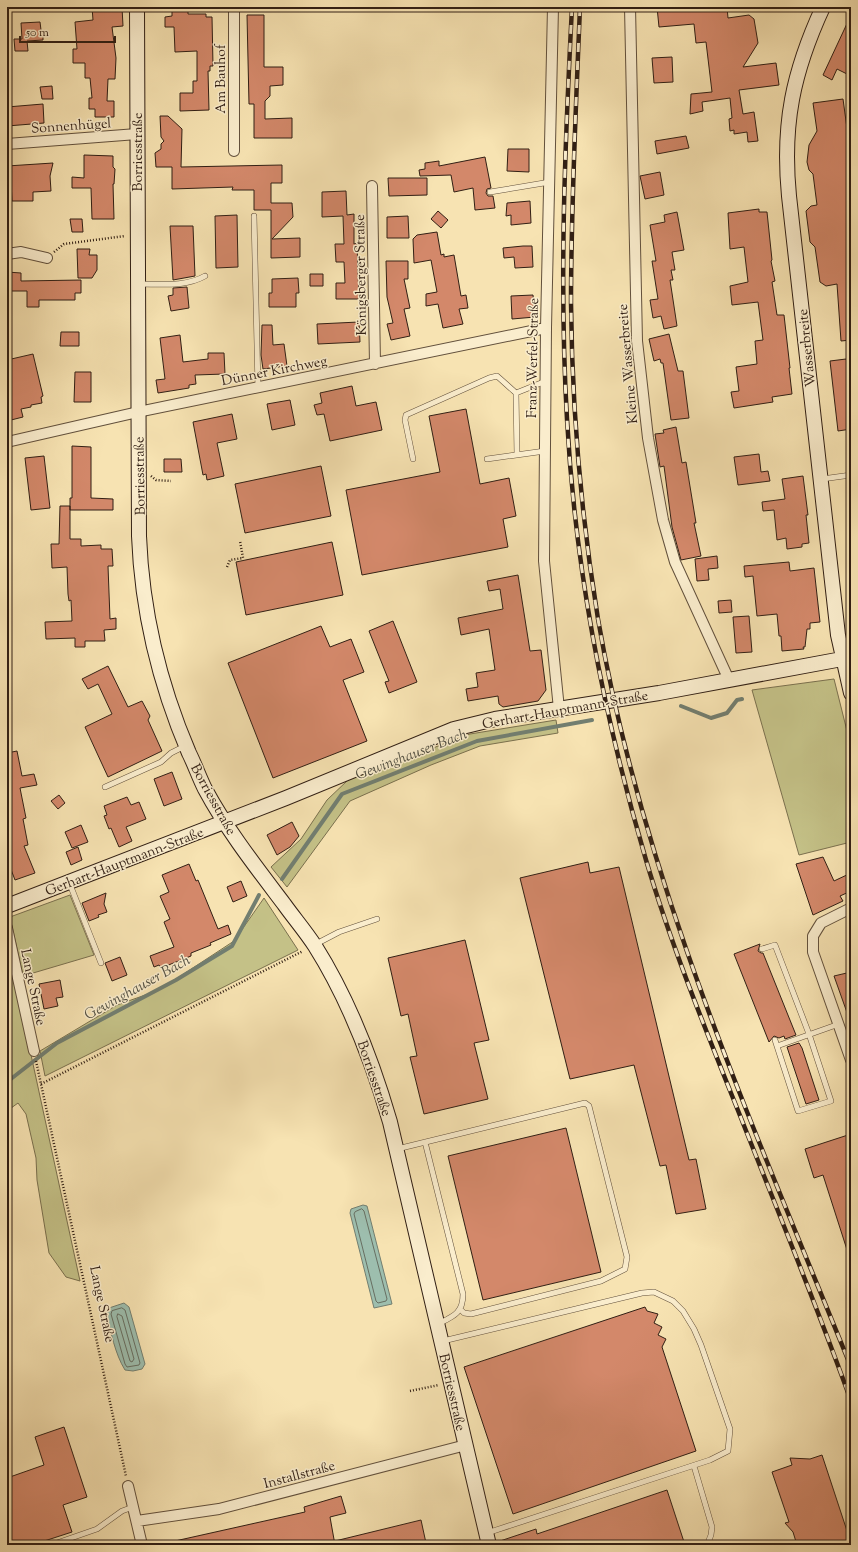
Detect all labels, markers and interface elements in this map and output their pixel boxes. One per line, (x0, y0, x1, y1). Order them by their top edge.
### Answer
scale bar (20, 18, 115, 44)
text: 50 m (25, 24, 49, 42)
street label: Am Bauhof (212, 43, 232, 114)
street label: Borriesstraße (129, 113, 149, 191)
street label: Sonnenhügel (30, 114, 112, 140)
street label: Königsberger Straße (351, 214, 373, 336)
street label: Franz-Werfel-Straße (523, 298, 545, 418)
street label: Kleine Wasserbreite (614, 303, 644, 425)
street label: Wasserbreite (794, 308, 822, 388)
street label: Dünner Kirchweg (220, 352, 329, 392)
street label: Borriesstraße (130, 436, 152, 516)
street label: Gerhart-Hauptmann-Straße (481, 687, 650, 735)
water label: Gewinghauser Bach (353, 724, 471, 786)
street label: Borriesstraße (184, 761, 240, 839)
street label: Gerhart-Hauptmann-Straße (43, 823, 207, 902)
street label: Lange Straße (14, 947, 50, 1028)
water label: Gewinghauser Bach (81, 950, 195, 1026)
street label: Borriesstraße (351, 1038, 395, 1119)
street label: Lange Straße (83, 1264, 119, 1345)
street label: Borriesstraße (432, 1352, 470, 1433)
street label: Installstraße (262, 1457, 338, 1495)

